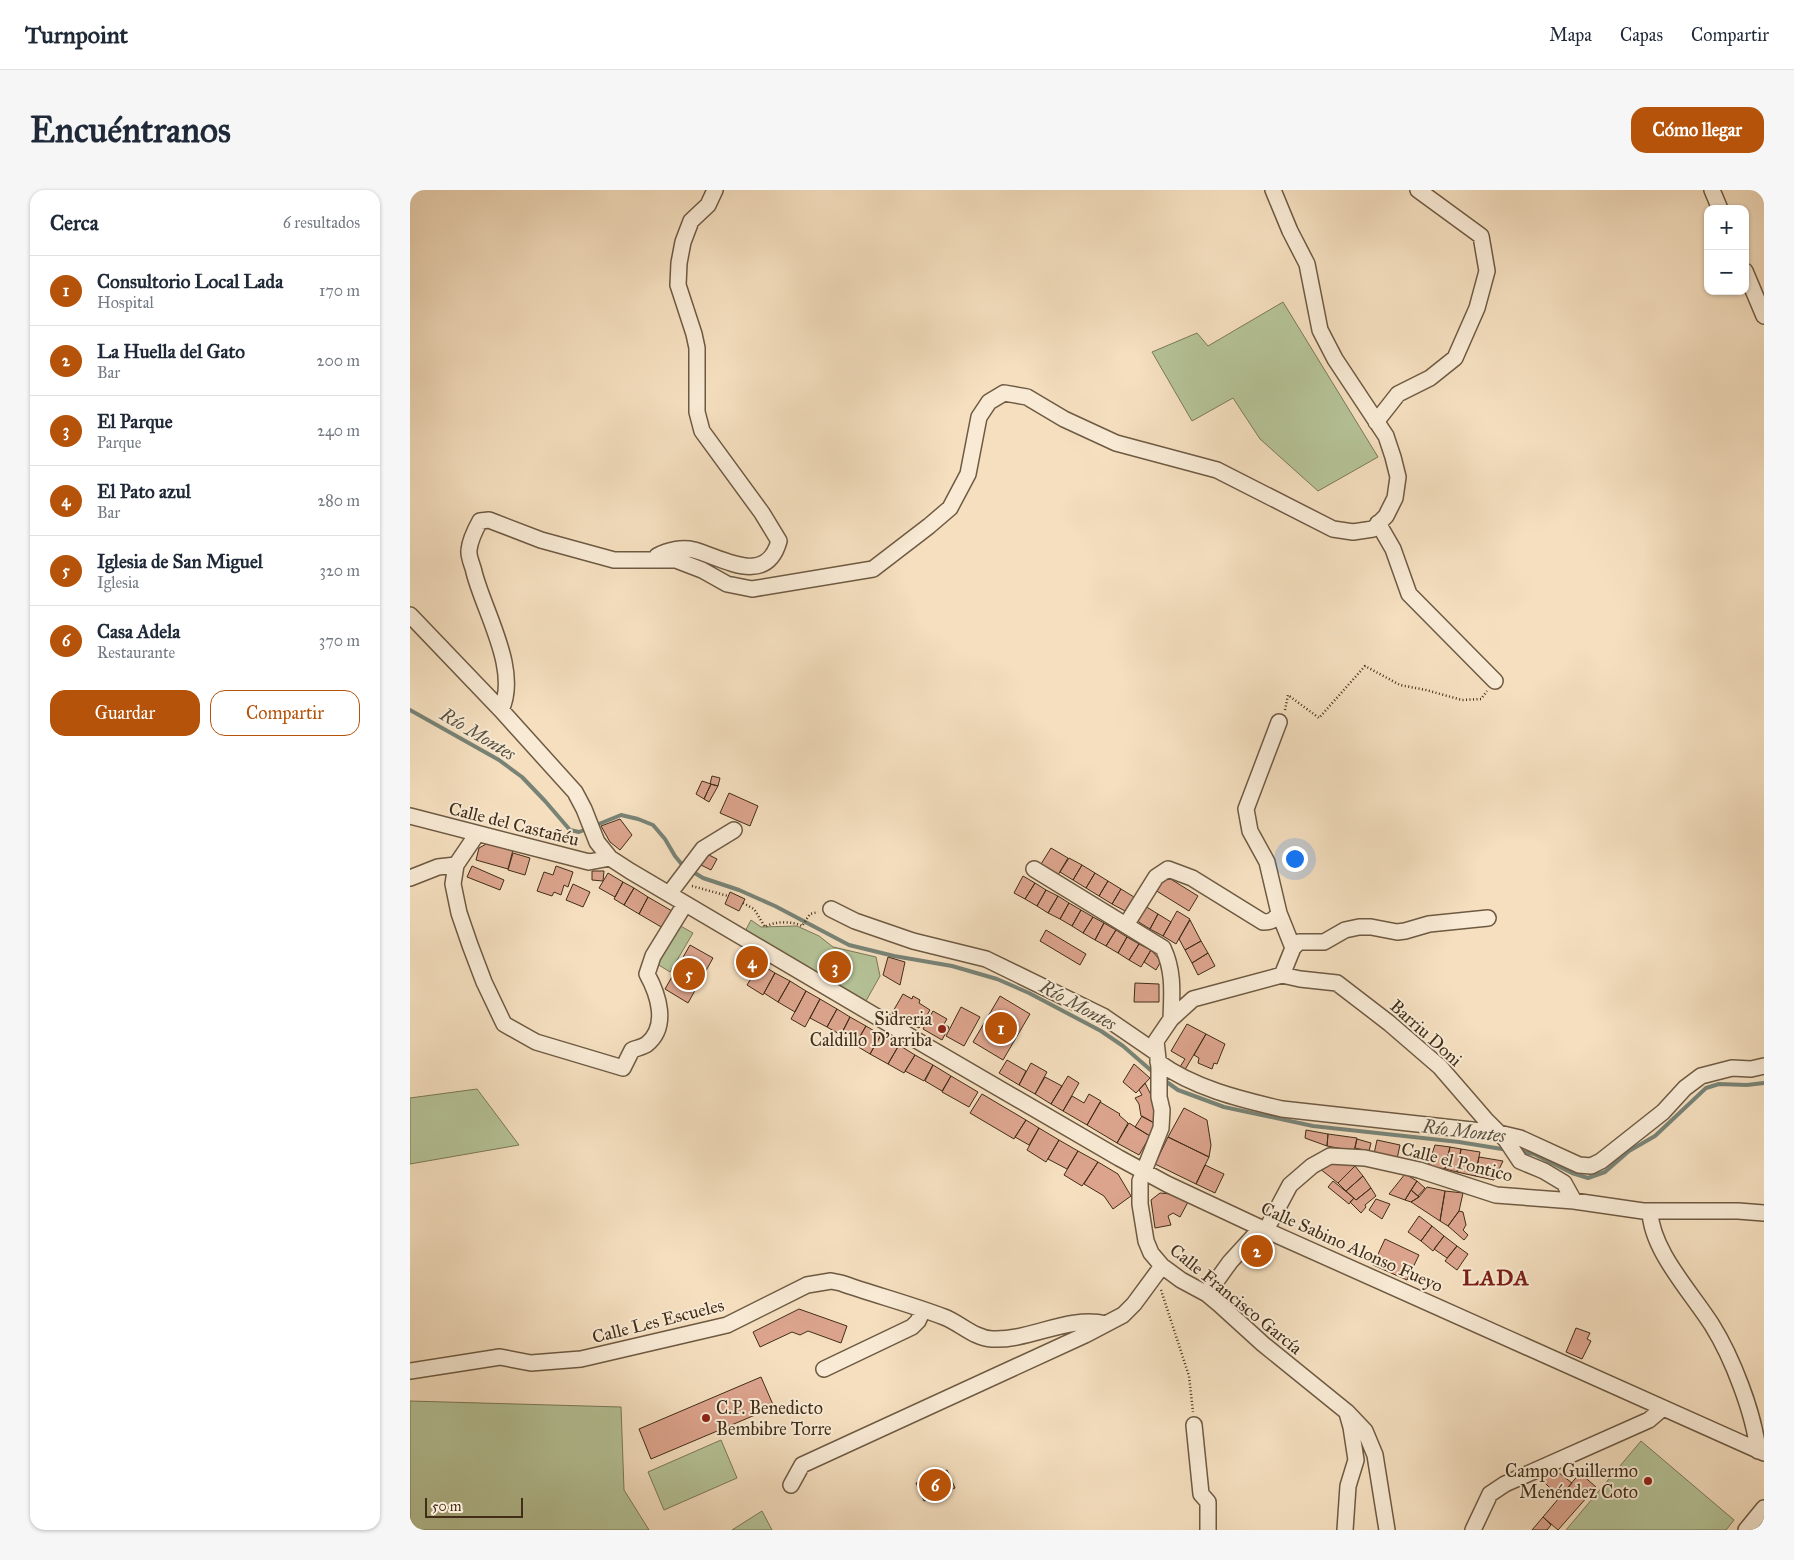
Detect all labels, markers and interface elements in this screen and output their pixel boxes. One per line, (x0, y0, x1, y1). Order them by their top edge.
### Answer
text: Turnpoint (25, 20, 128, 50)
text: Mapa (1549, 24, 1592, 46)
text: Capas (1620, 24, 1663, 46)
text: Compartir (1691, 24, 1769, 46)
button: Cómo llegar (1631, 107, 1764, 153)
text: Encuéntranos (30, 109, 231, 152)
map controls (1704, 205, 1749, 295)
button: + (1704, 205, 1749, 250)
text: Cerca (50, 210, 99, 236)
text: 6 resultados (283, 213, 360, 232)
button: − (1704, 250, 1749, 295)
text: Consultorio Local Lada (97, 270, 283, 293)
text: 1 (63, 281, 69, 300)
text: 170 m (319, 281, 360, 300)
text: Hospital (97, 293, 154, 312)
text: La Huella del Gato (97, 340, 245, 363)
text: 2 (62, 351, 70, 370)
text: 200 m (317, 351, 360, 370)
text: Bar (97, 363, 120, 382)
text: El Parque (97, 410, 173, 433)
text: 3 (63, 421, 69, 440)
text: 240 m (317, 421, 360, 440)
text: Parque (97, 433, 141, 452)
text: El Pato azul (97, 480, 191, 503)
text: 4 (62, 491, 70, 510)
text: 280 m (317, 491, 360, 510)
text: Bar (97, 503, 120, 522)
text: Iglesia de San Miguel (97, 550, 263, 573)
text: 5 (62, 561, 70, 580)
text: 320 m (320, 561, 360, 580)
text: Iglesia (97, 573, 139, 592)
text: Casa Adela (97, 620, 180, 643)
text: 6 (62, 631, 70, 650)
text: 370 m (319, 631, 360, 650)
text: Restaurante (97, 643, 175, 662)
button: Guardar (50, 690, 200, 736)
button: Compartir (210, 690, 360, 736)
water label: Río Montes (435, 702, 520, 766)
street label: Calle del Castañéu (447, 797, 582, 851)
your location (1282, 846, 1308, 872)
pin: 4 (736, 943, 768, 981)
pin: 3 (819, 948, 851, 986)
pin: 5 (673, 955, 705, 993)
water label: Río Montes (1035, 974, 1121, 1036)
street label: Barriu Doni (1385, 995, 1467, 1071)
place label: Sidreria Caldillo D'arriba (810, 1008, 932, 1051)
pin: 1 (985, 1009, 1017, 1047)
marker: Sidreria Caldillo D'arriba (936, 1023, 948, 1035)
water label: Río Montes (1420, 1114, 1507, 1148)
street label: Calle el Pontico (1399, 1138, 1515, 1186)
street label: Calle Sabino Alonso Fueyo (1258, 1197, 1446, 1297)
pin: 2 (1241, 1232, 1273, 1270)
street label: Calle Francisco García (1165, 1239, 1307, 1359)
district label: LADA (1462, 1264, 1530, 1291)
street label: Calle Les Escueles (590, 1294, 726, 1348)
place label: C.P. Benedicto Bembibre Torre (716, 1397, 832, 1440)
marker: C.P. Benedicto Bembibre Torre (700, 1412, 712, 1424)
place label: Campo Guillermo Menéndez Coto (1505, 1460, 1638, 1503)
pin: 6 (919, 1466, 951, 1504)
marker: Campo Guillermo Menéndez Coto (1642, 1475, 1654, 1487)
scale bar (425, 1495, 522, 1518)
text: 50 m (432, 1498, 461, 1515)

